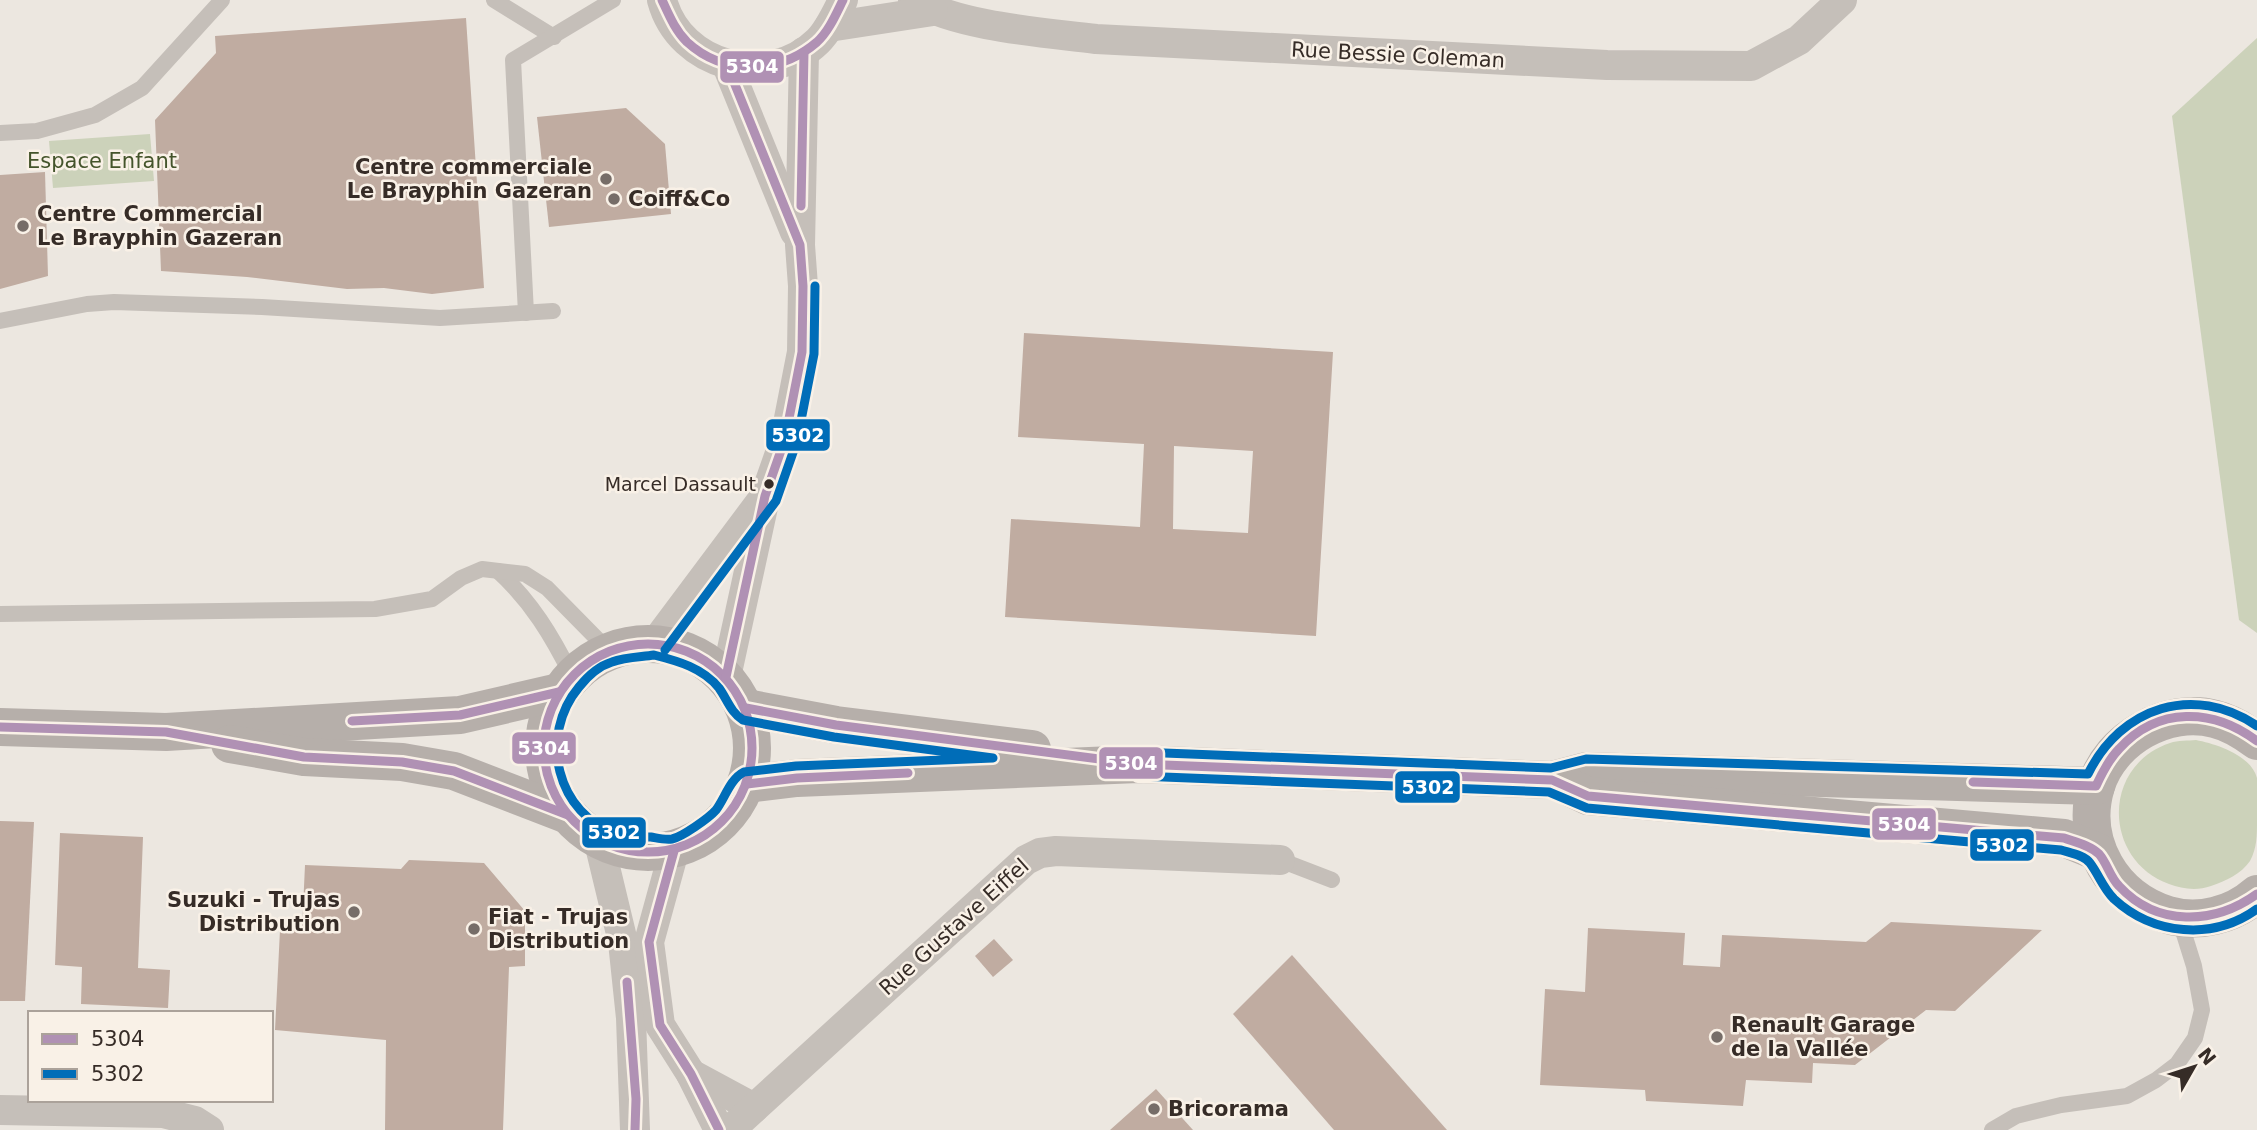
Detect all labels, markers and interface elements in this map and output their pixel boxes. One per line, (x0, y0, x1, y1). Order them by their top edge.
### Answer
street label: Rue Bessie Coleman (1290, 37, 1506, 73)
line badge: 5304 (719, 50, 785, 84)
text: 5304 (726, 55, 778, 77)
park label: Espace Enfant (27, 149, 177, 173)
place label: Centre commerciale Le Brayphin Gazeran (347, 155, 592, 203)
marker: Centre commerciale Le Brayphin Gazeran (598, 171, 614, 187)
place label: Coiff&Co (628, 187, 730, 211)
marker: Coiff&Co (606, 191, 622, 207)
place label: Centre Commercial Le Brayphin Gazeran (37, 202, 282, 250)
marker: Centre Commercial Le Brayphin Gazeran (15, 218, 31, 234)
line badge: 5302 (765, 418, 831, 452)
text: 5302 (772, 424, 824, 446)
place label: Marcel Dassault (605, 473, 756, 495)
marker: Marcel Dassault (762, 477, 776, 491)
line badge: 5304 (511, 731, 577, 765)
text: 5304 (518, 737, 570, 759)
line badge: 5304 (1098, 746, 1164, 780)
text: 5304 (1105, 752, 1157, 774)
line badge: 5302 (1394, 770, 1461, 804)
text: 5302 (1402, 776, 1454, 798)
line badge: 5304 (1871, 807, 1937, 841)
text: 5304 (1878, 813, 1930, 835)
line badge: 5302 (581, 816, 647, 849)
text: 5302 (588, 821, 640, 843)
line badge: 5302 (1969, 828, 2035, 862)
text: 5302 (1976, 834, 2028, 856)
street label: Rue Gustave Eiffel (874, 854, 1034, 1000)
place label: Suzuki - Trujas Distribution (167, 888, 340, 936)
marker: Suzuki - Trujas Distribution (346, 904, 362, 920)
place label: Fiat - Trujas Distribution (488, 905, 629, 953)
marker: Fiat - Trujas Distribution (466, 921, 482, 937)
legend (28, 1011, 273, 1102)
place label: Renault Garage de la Vallée (1731, 1013, 1915, 1061)
text: 5304 (91, 1027, 144, 1051)
marker: Renault Garage de la Vallée (1709, 1029, 1725, 1045)
north arrow (2159, 1032, 2229, 1102)
text: N (2194, 1043, 2221, 1069)
text: 5302 (91, 1062, 144, 1086)
place label: Bricorama (1168, 1097, 1289, 1121)
marker: Bricorama (1146, 1101, 1162, 1117)

